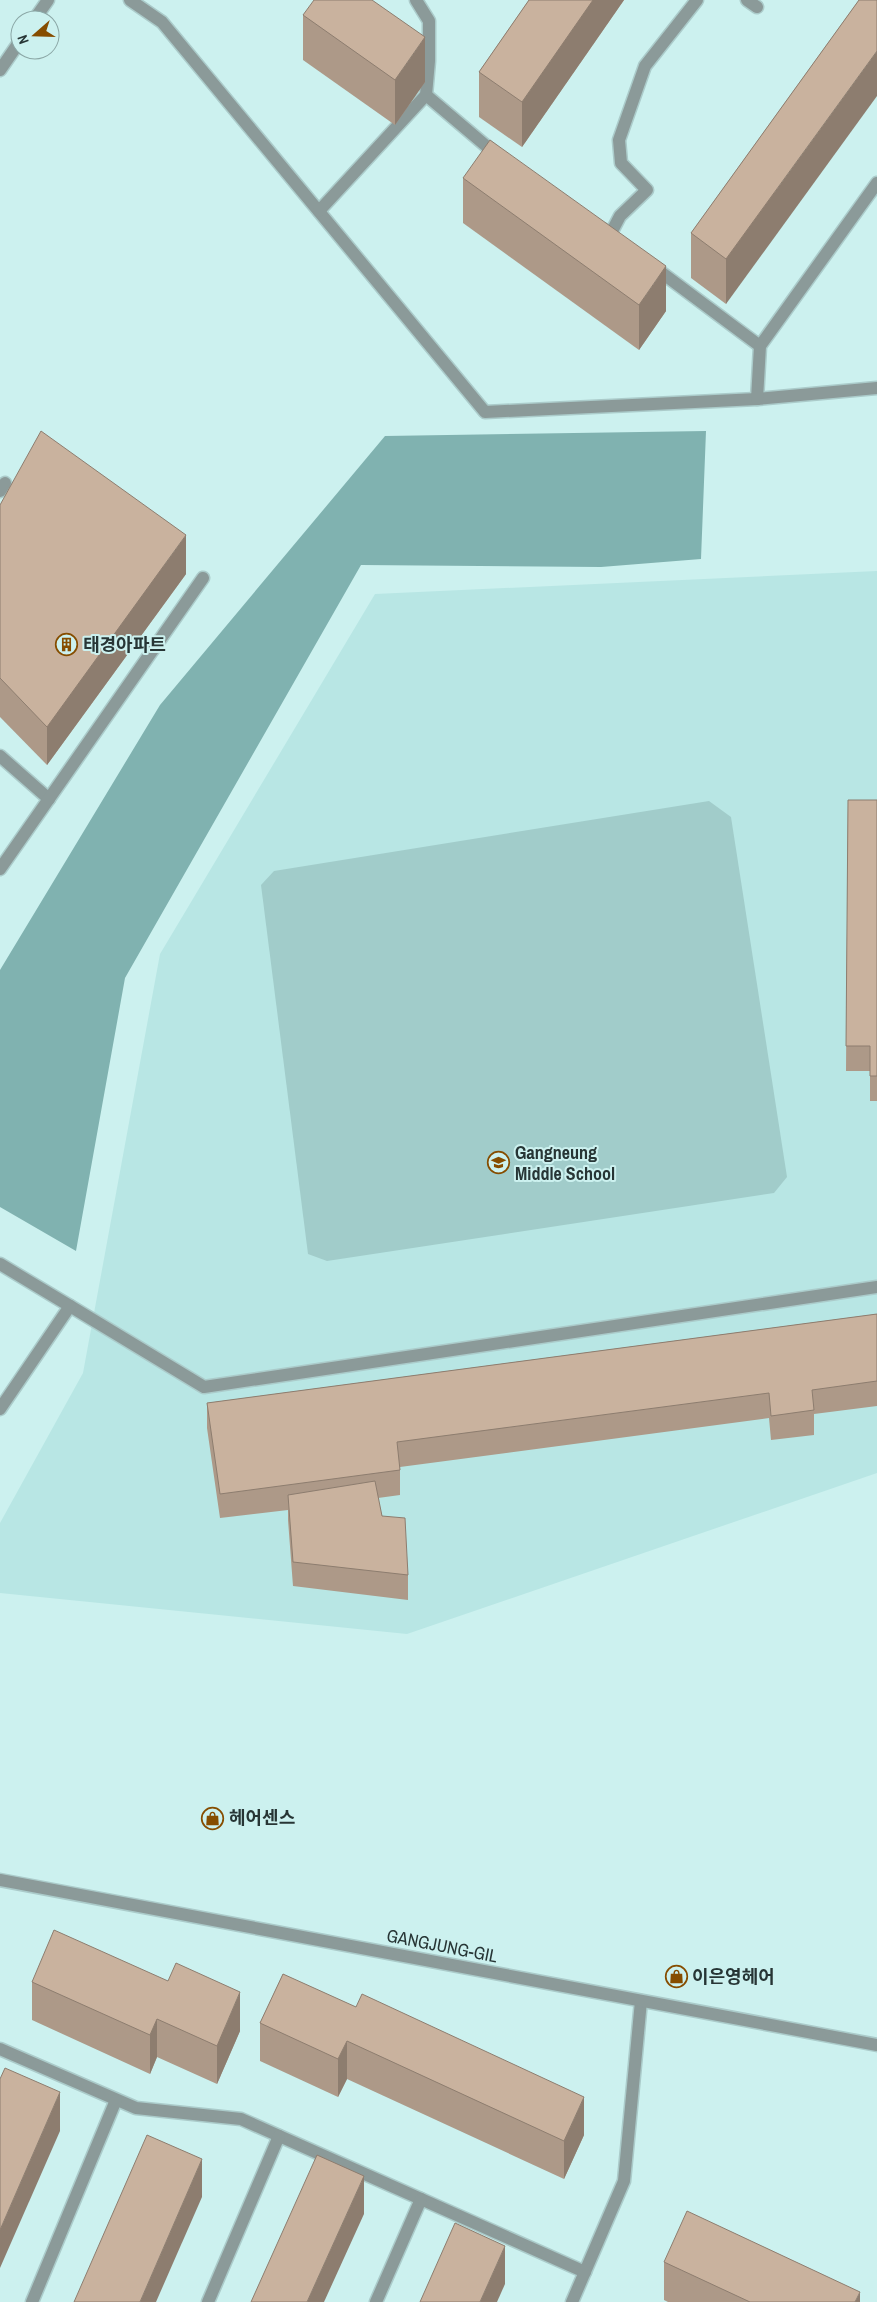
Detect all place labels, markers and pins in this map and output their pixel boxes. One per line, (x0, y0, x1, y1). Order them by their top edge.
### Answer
place label: 태경아파트 (83, 632, 166, 657)
building icon: 태경아파트 (55, 633, 79, 657)
place label: Gangneung Middle School (515, 1140, 615, 1186)
school or university icon: Gangneung Middle School (487, 1151, 511, 1175)
place label: 헤어센스 (229, 1805, 295, 1830)
shop icon: 헤어센스 (201, 1806, 225, 1830)
place label: 이은영헤어 (692, 1964, 775, 1989)
shop icon: 이은영헤어 (664, 1965, 688, 1989)

